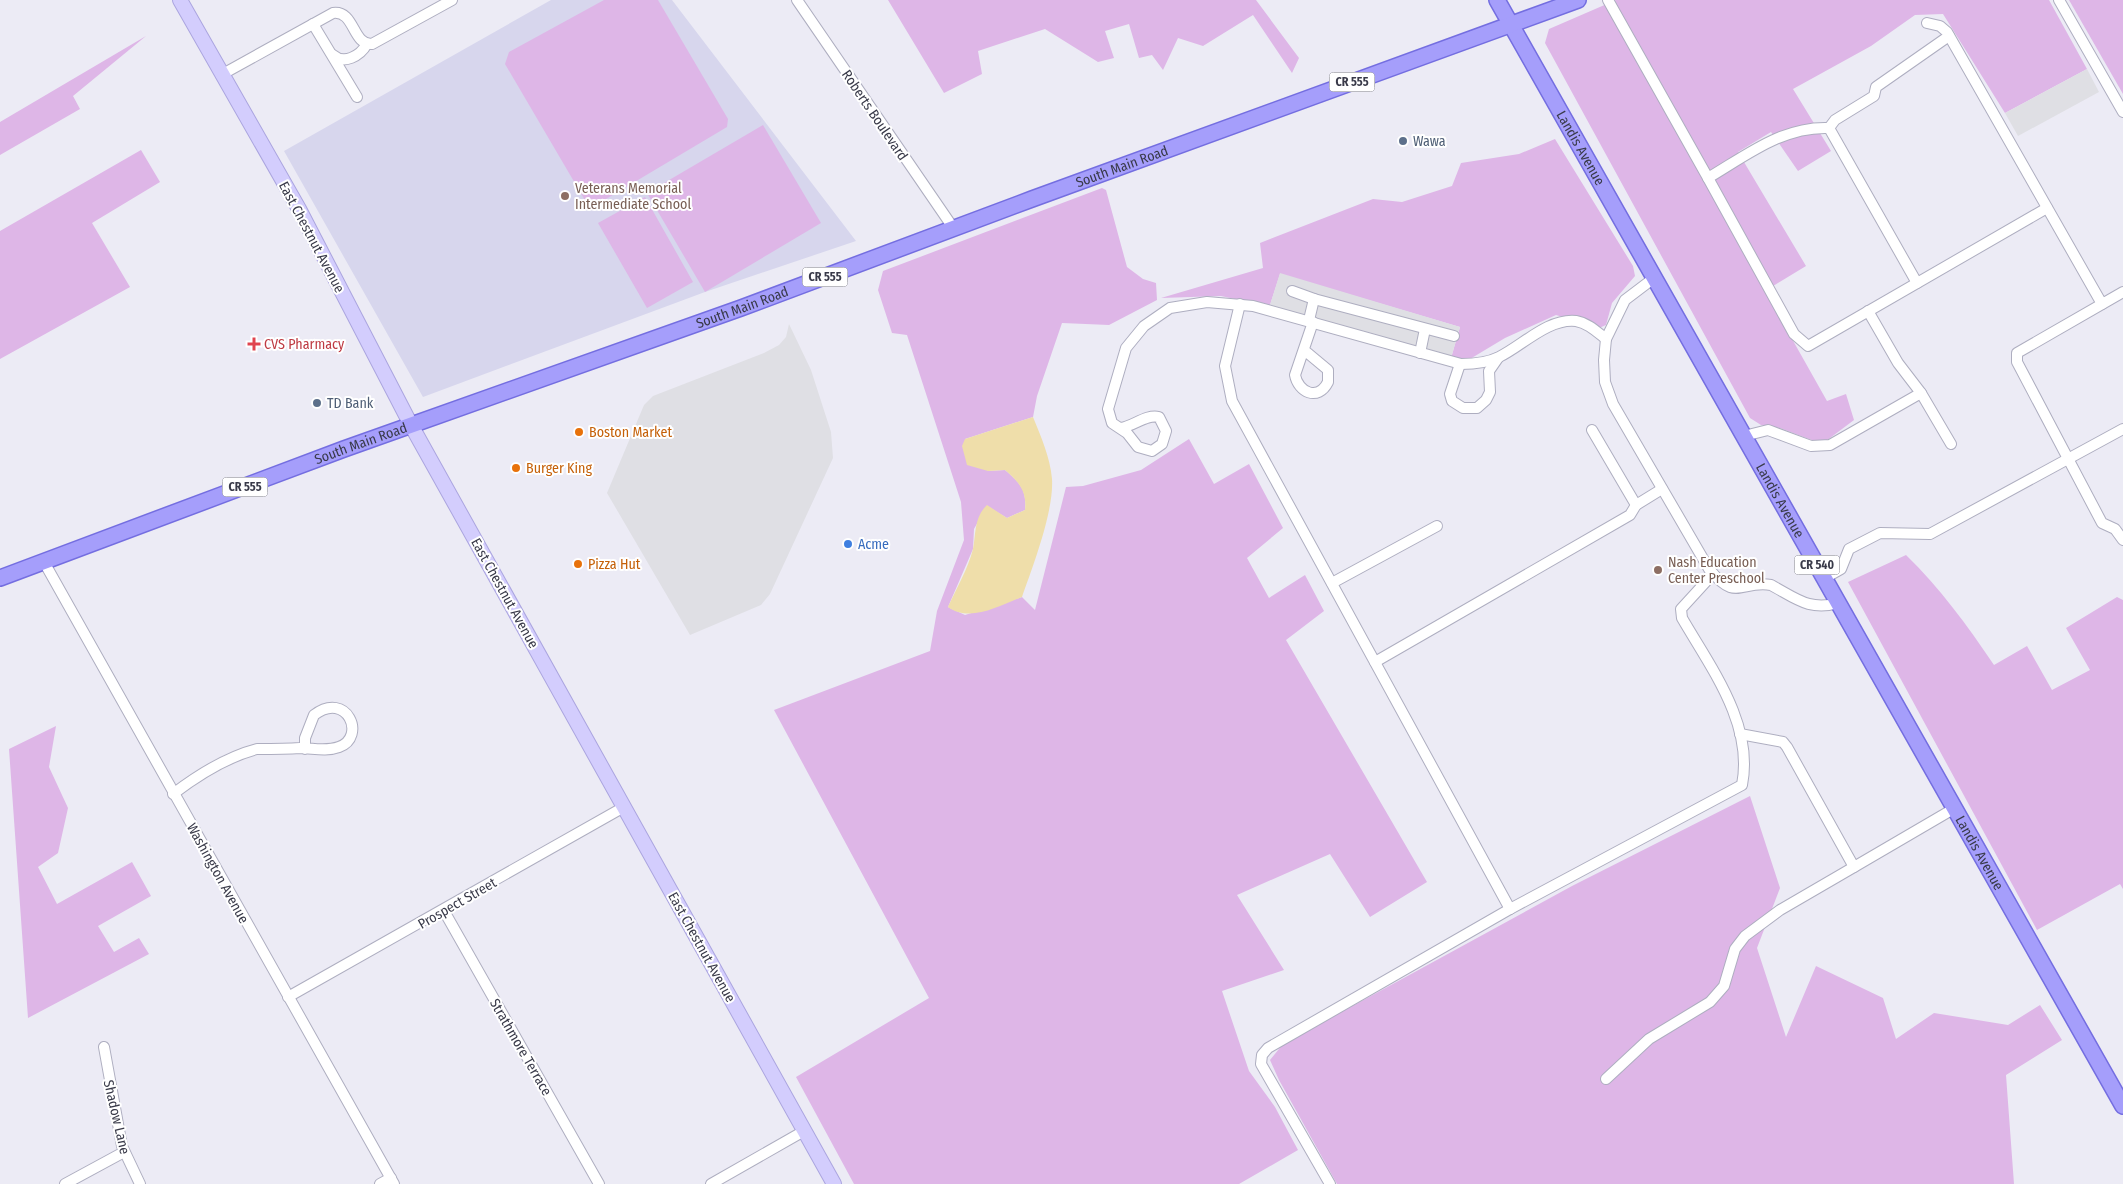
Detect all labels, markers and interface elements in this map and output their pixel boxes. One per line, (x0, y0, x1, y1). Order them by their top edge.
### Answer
street label: Roberts Boulevard (838, 67, 911, 164)
road number: CR 555 (1330, 72, 1374, 91)
street label: Landis Avenue (1553, 108, 1608, 188)
place label: Wawa (1413, 133, 1446, 150)
marker: Wawa (1397, 135, 1409, 147)
street label: South Main Road (1073, 142, 1170, 191)
street label: East Chestnut Avenue (275, 179, 348, 296)
place label: Veterans Memorial Intermediate School (575, 180, 691, 213)
marker: Veterans Memorial Intermediate School (559, 190, 571, 202)
road number: CR 555 (802, 268, 848, 286)
street label: South Main Road (694, 283, 791, 332)
place label: CVS Pharmacy (264, 336, 345, 353)
marker: CVS Pharmacy (248, 338, 260, 350)
place label: TD Bank (327, 395, 374, 412)
marker: TD Bank (311, 397, 323, 409)
street label: South Main Road (312, 419, 409, 468)
place label: Boston Market (589, 424, 672, 441)
marker: Boston Market (573, 426, 585, 438)
place label: Burger King (526, 460, 592, 477)
street label: Landis Avenue (1752, 460, 1808, 541)
marker: Burger King (510, 462, 522, 474)
road number: CR 555 (222, 478, 268, 497)
street label: East Chestnut Avenue (467, 535, 542, 651)
place label: Acme (858, 536, 889, 553)
marker: Acme (842, 538, 854, 550)
place label: Nash Education Center Preschool (1668, 554, 1765, 587)
place label: Pizza Hut (588, 556, 641, 573)
road number: CR 540 (1794, 556, 1840, 574)
marker: Pizza Hut (572, 558, 584, 570)
marker: Nash Education Center Preschool (1652, 564, 1664, 576)
street label: Landis Avenue (1951, 813, 2007, 893)
street label: Washington Avenue (183, 820, 252, 926)
street label: Prospect Street (415, 874, 500, 933)
street label: East Chestnut Avenue (664, 889, 739, 1005)
street label: Strathmore Terrace (486, 996, 555, 1099)
street label: Shadow Lane (100, 1078, 133, 1156)

